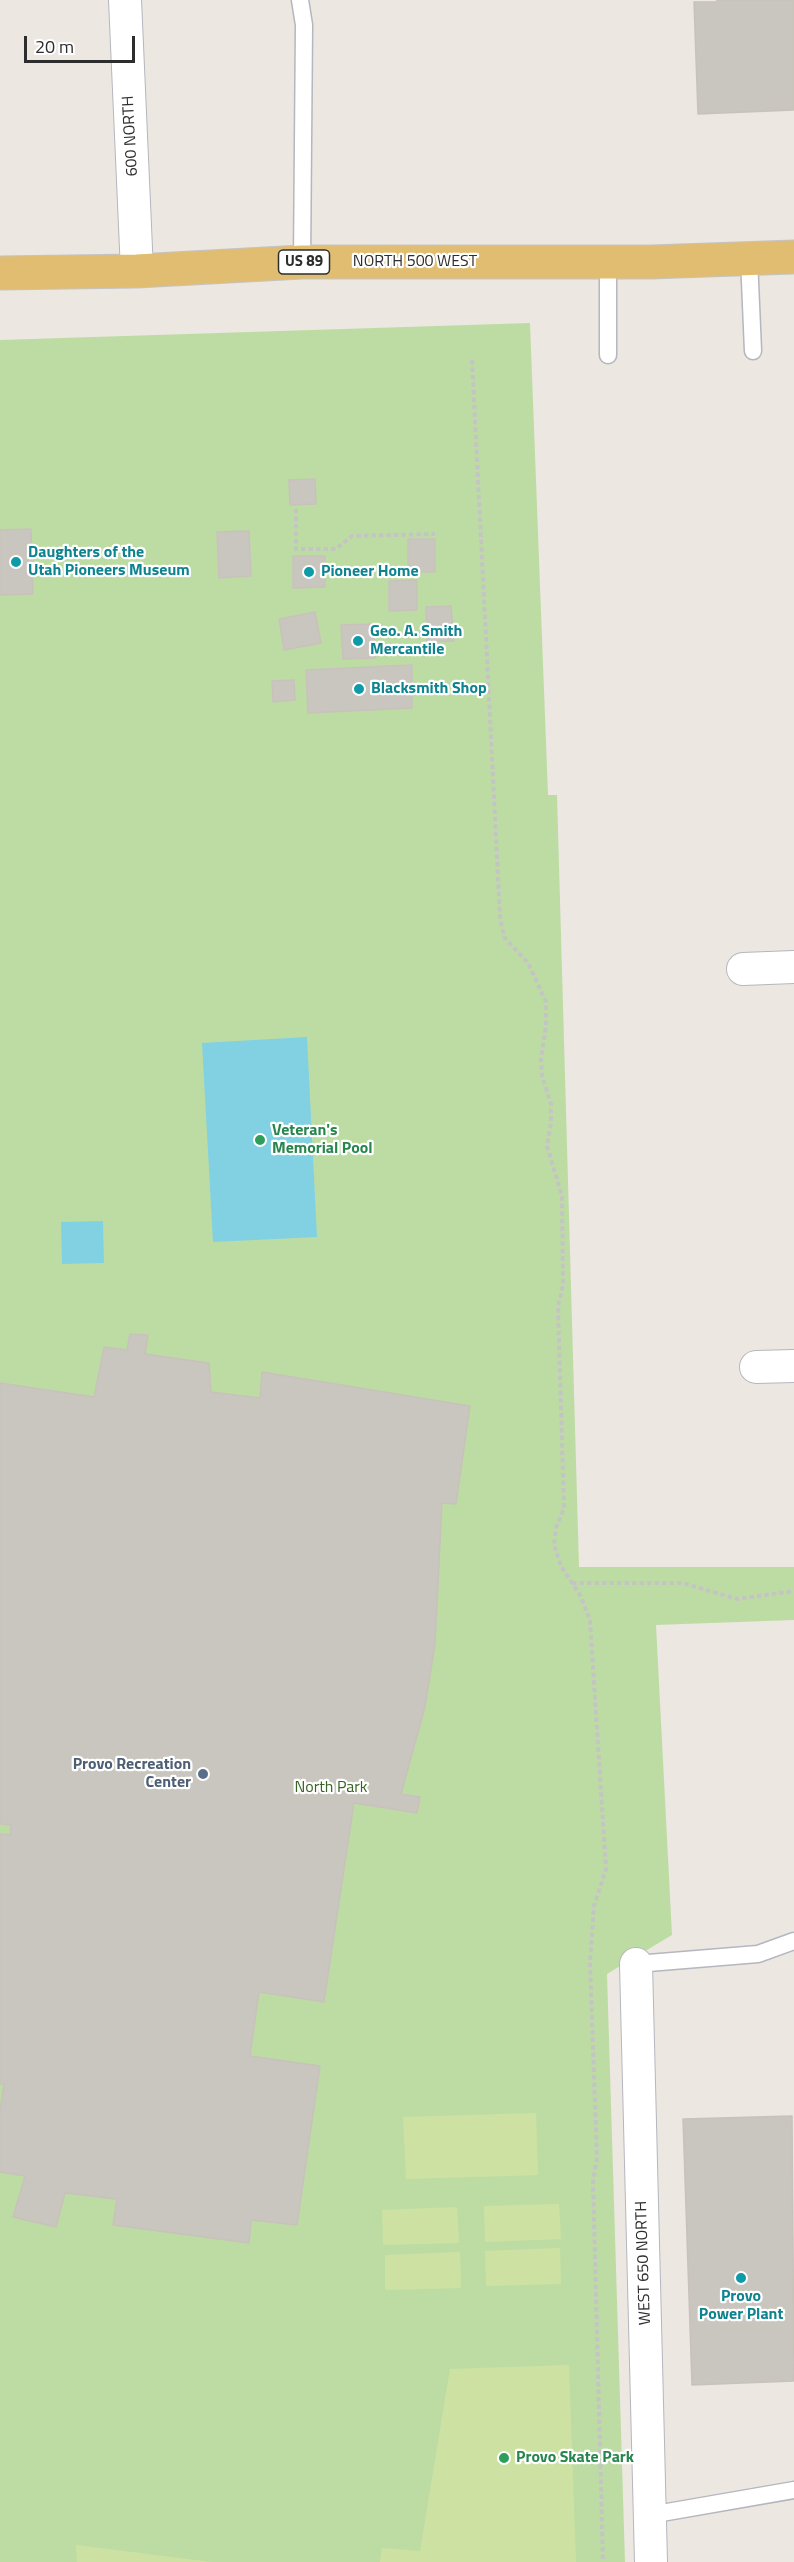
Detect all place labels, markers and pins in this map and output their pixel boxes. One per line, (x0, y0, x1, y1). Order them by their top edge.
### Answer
place label: Daughters of the Utah Pioneers Museum (28, 543, 190, 581)
marker: Daughters of the Utah Pioneers Museum (9, 555, 23, 569)
place label: Pioneer Home (321, 562, 419, 582)
marker: Pioneer Home (302, 565, 316, 579)
place label: Geo. A. Smith Mercantile (370, 622, 462, 660)
marker: Geo. A. Smith Mercantile (351, 634, 365, 648)
place label: Blacksmith Shop (371, 679, 487, 699)
marker: Blacksmith Shop (352, 682, 366, 696)
place label: Veteran's Memorial Pool (272, 1121, 373, 1159)
marker: Veteran's Memorial Pool (253, 1133, 267, 1147)
place label: Provo Recreation Center (73, 1755, 191, 1793)
marker: Provo Recreation Center (196, 1767, 210, 1781)
marker: Provo Power Plant (734, 2271, 748, 2285)
place label: Provo Power Plant (699, 2287, 783, 2325)
place label: Provo Skate Park (516, 2448, 634, 2468)
marker: Provo Skate Park (497, 2451, 511, 2465)

